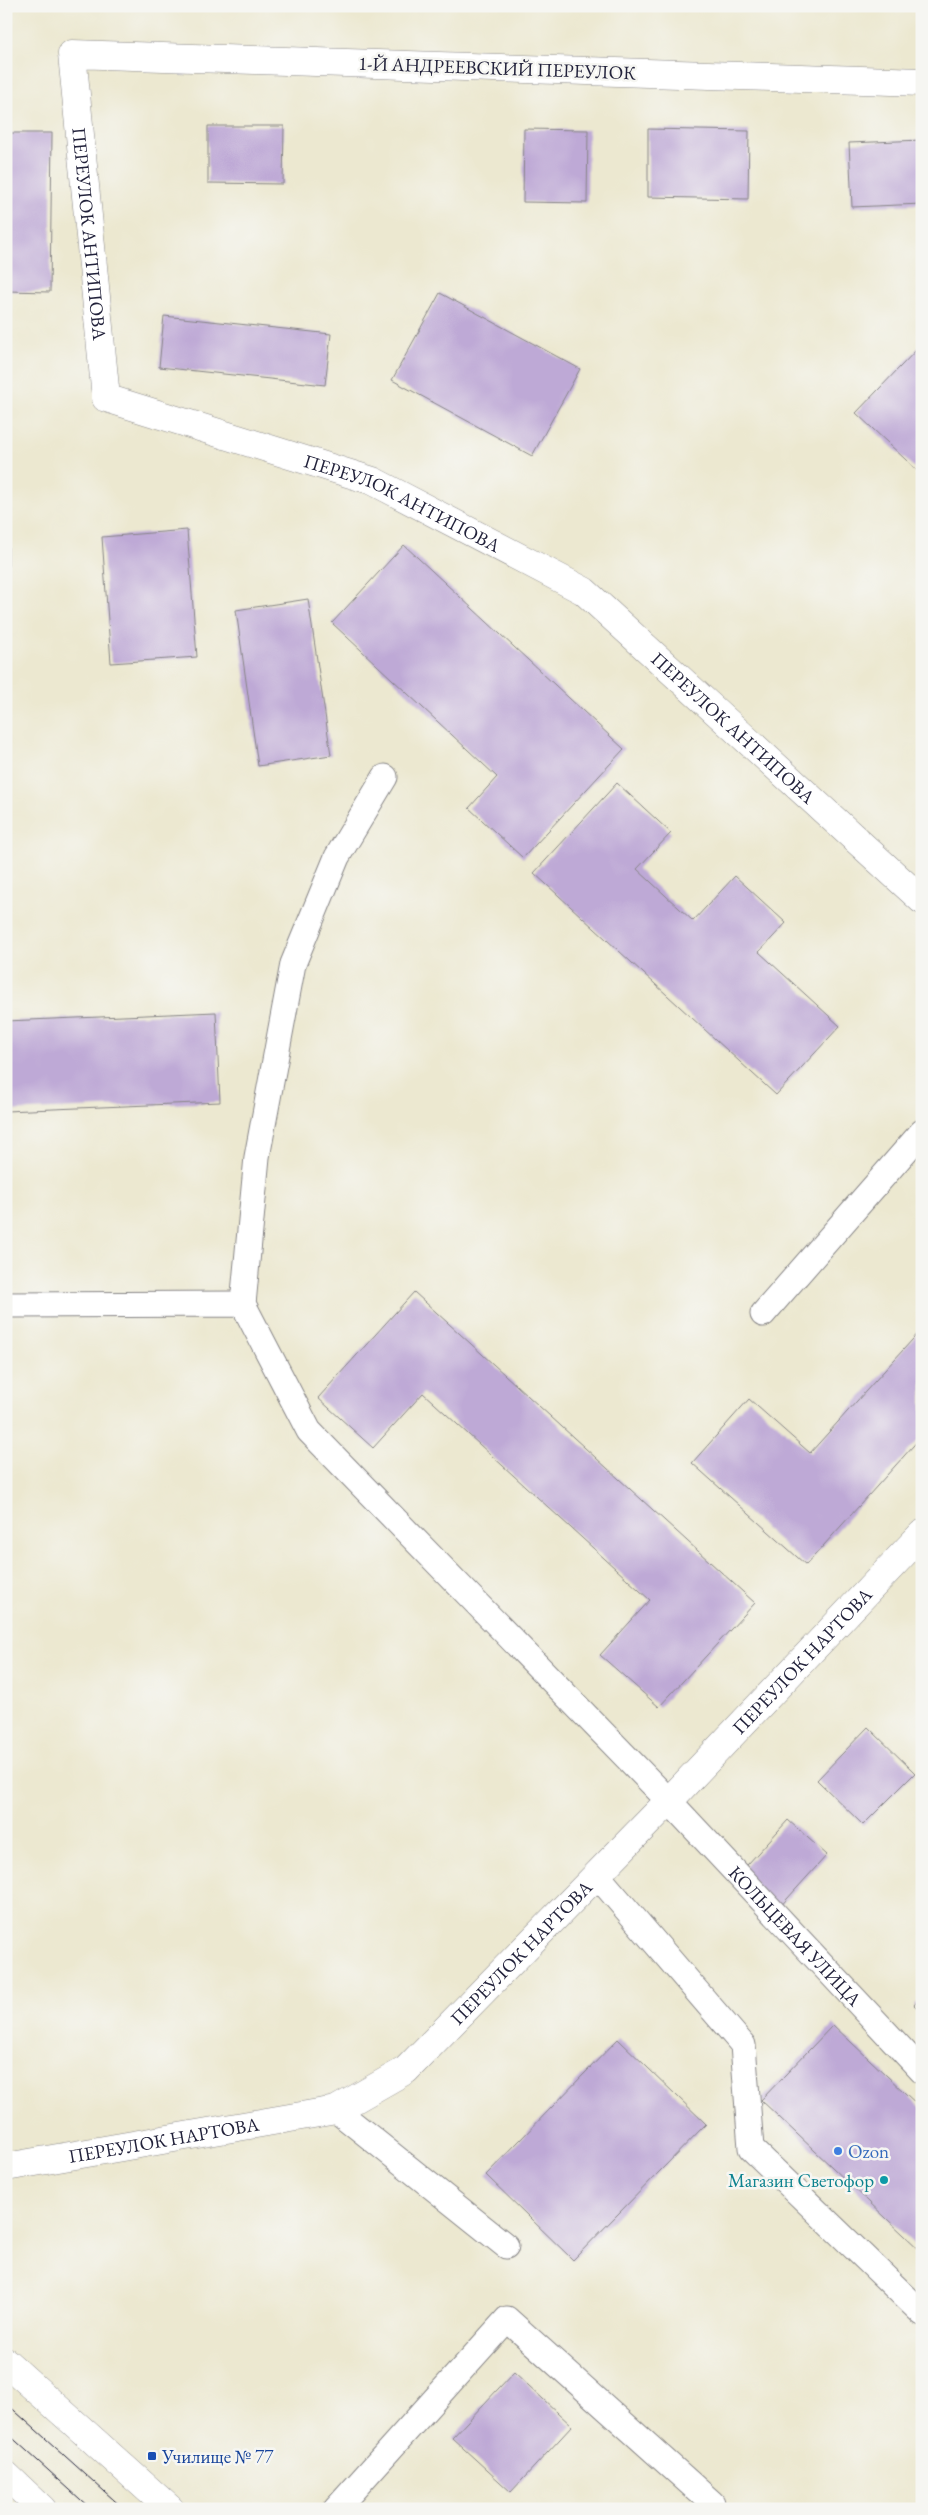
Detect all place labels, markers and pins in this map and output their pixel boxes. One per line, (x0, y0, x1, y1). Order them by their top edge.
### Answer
place label: Ozon (848, 2139, 889, 2164)
marker: Ozon (832, 2145, 844, 2157)
place label: Магазин Светофор (728, 2168, 874, 2193)
marker: Магазин Светофор (878, 2174, 890, 2186)
place label: Училище № 77 (161, 2444, 274, 2469)
marker: Училище № 77 (146, 2450, 158, 2462)

